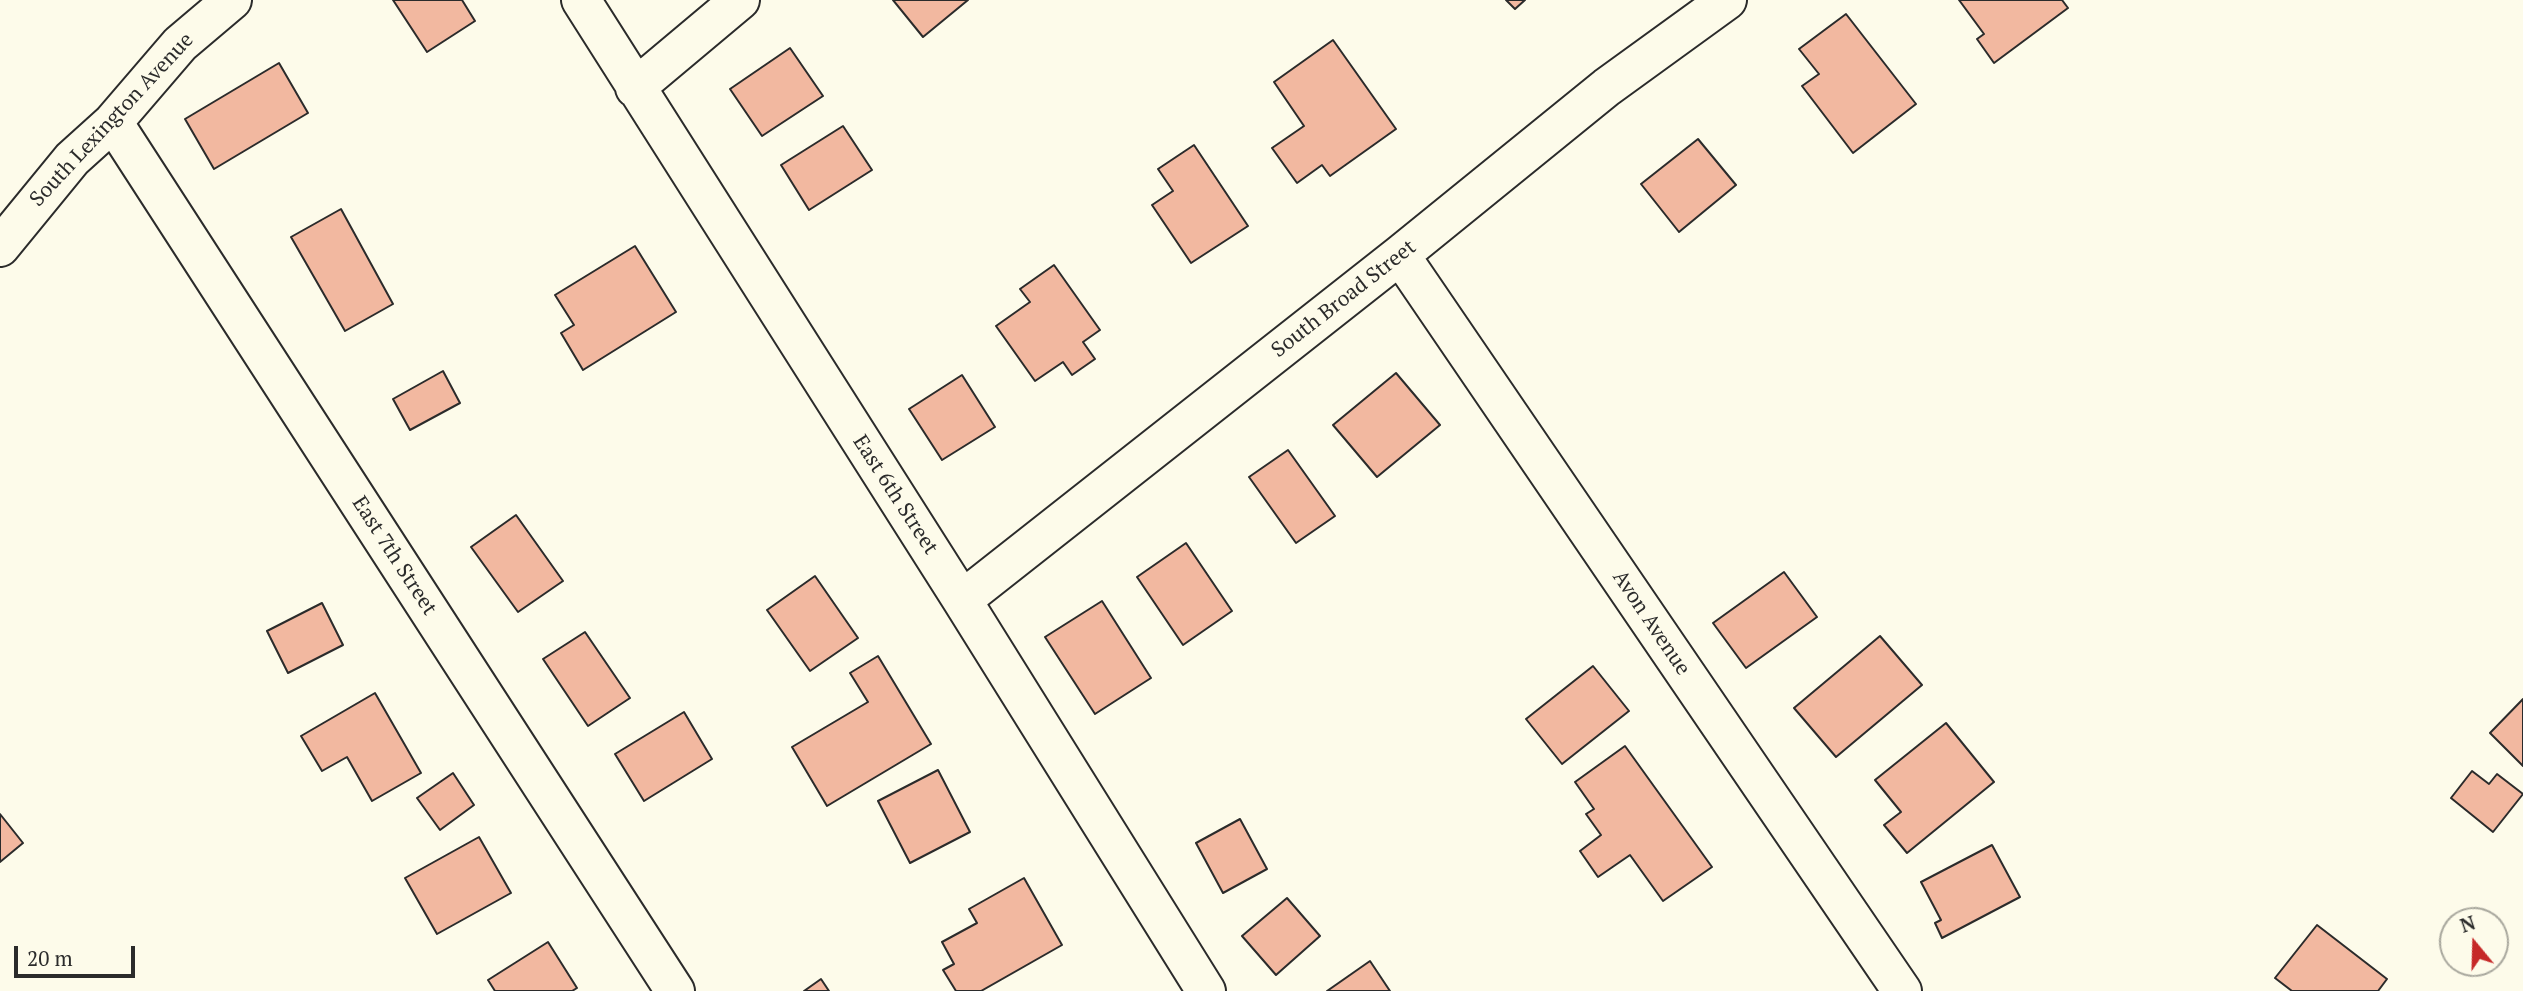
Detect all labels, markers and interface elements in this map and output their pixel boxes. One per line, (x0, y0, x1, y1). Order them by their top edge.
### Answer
street label: South Lexington Avenue (25, 28, 199, 212)
street label: South Broad Street (1267, 235, 1421, 363)
street label: East 6th Street (847, 431, 943, 559)
street label: East 7th Street (346, 492, 442, 620)
street label: Avon Avenue (1607, 566, 1695, 680)
north arrow (2439, 907, 2509, 977)
text: N (2457, 909, 2479, 938)
scale bar (18, 932, 138, 976)
text: 20 m (27, 944, 73, 972)

